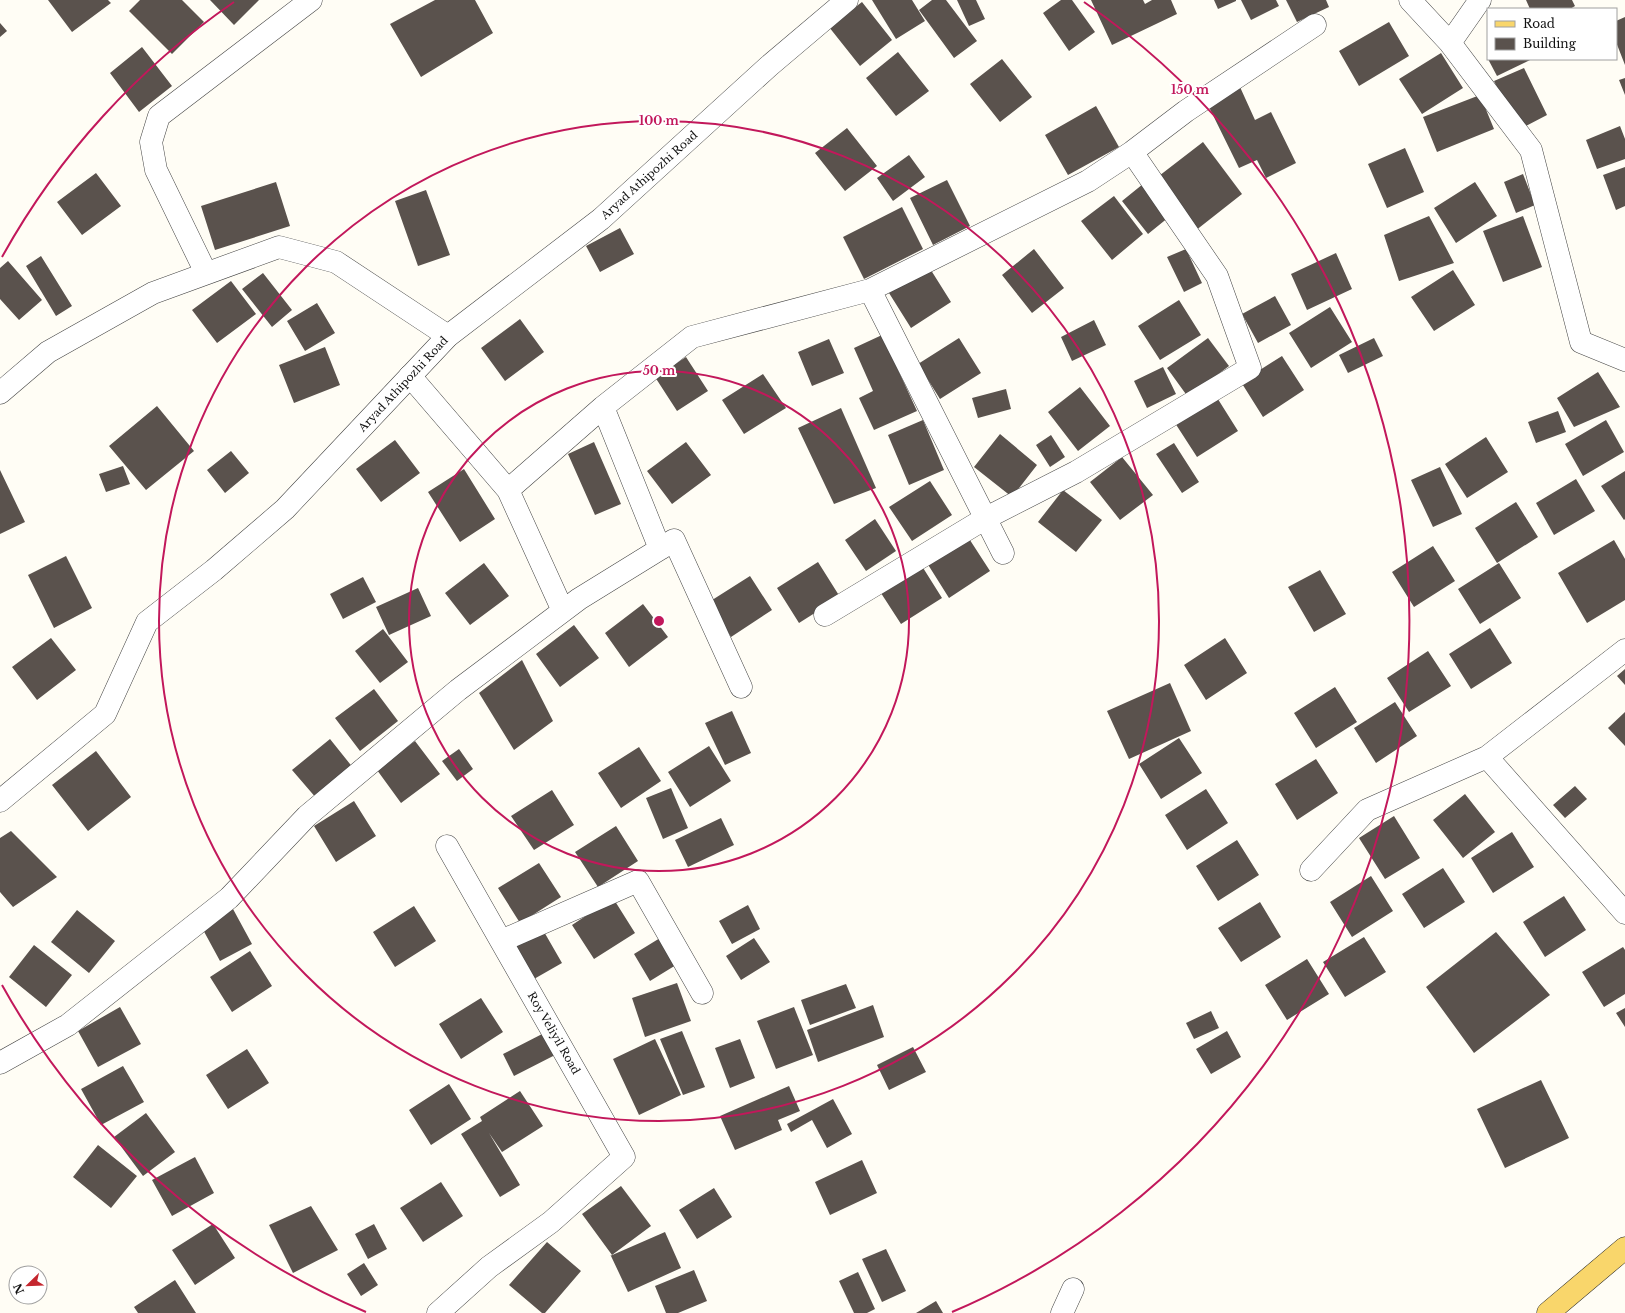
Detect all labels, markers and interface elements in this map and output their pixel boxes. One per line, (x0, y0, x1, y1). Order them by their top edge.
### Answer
legend (1487, 8, 1617, 60)
text: Road (1523, 16, 1555, 31)
text: Building (1523, 36, 1577, 51)
text: 150 m (1171, 82, 1210, 97)
text: 100 m (639, 113, 680, 128)
street label: Aryad Athipozhi Road (597, 128, 701, 223)
street label: Aryad Athipozhi Road (354, 333, 451, 435)
text: 50 m (643, 363, 676, 378)
centre of rings (652, 614, 666, 628)
street label: Roy Veliyil Road (525, 989, 584, 1077)
north arrow (8, 1265, 48, 1305)
text: N (10, 1281, 27, 1296)

